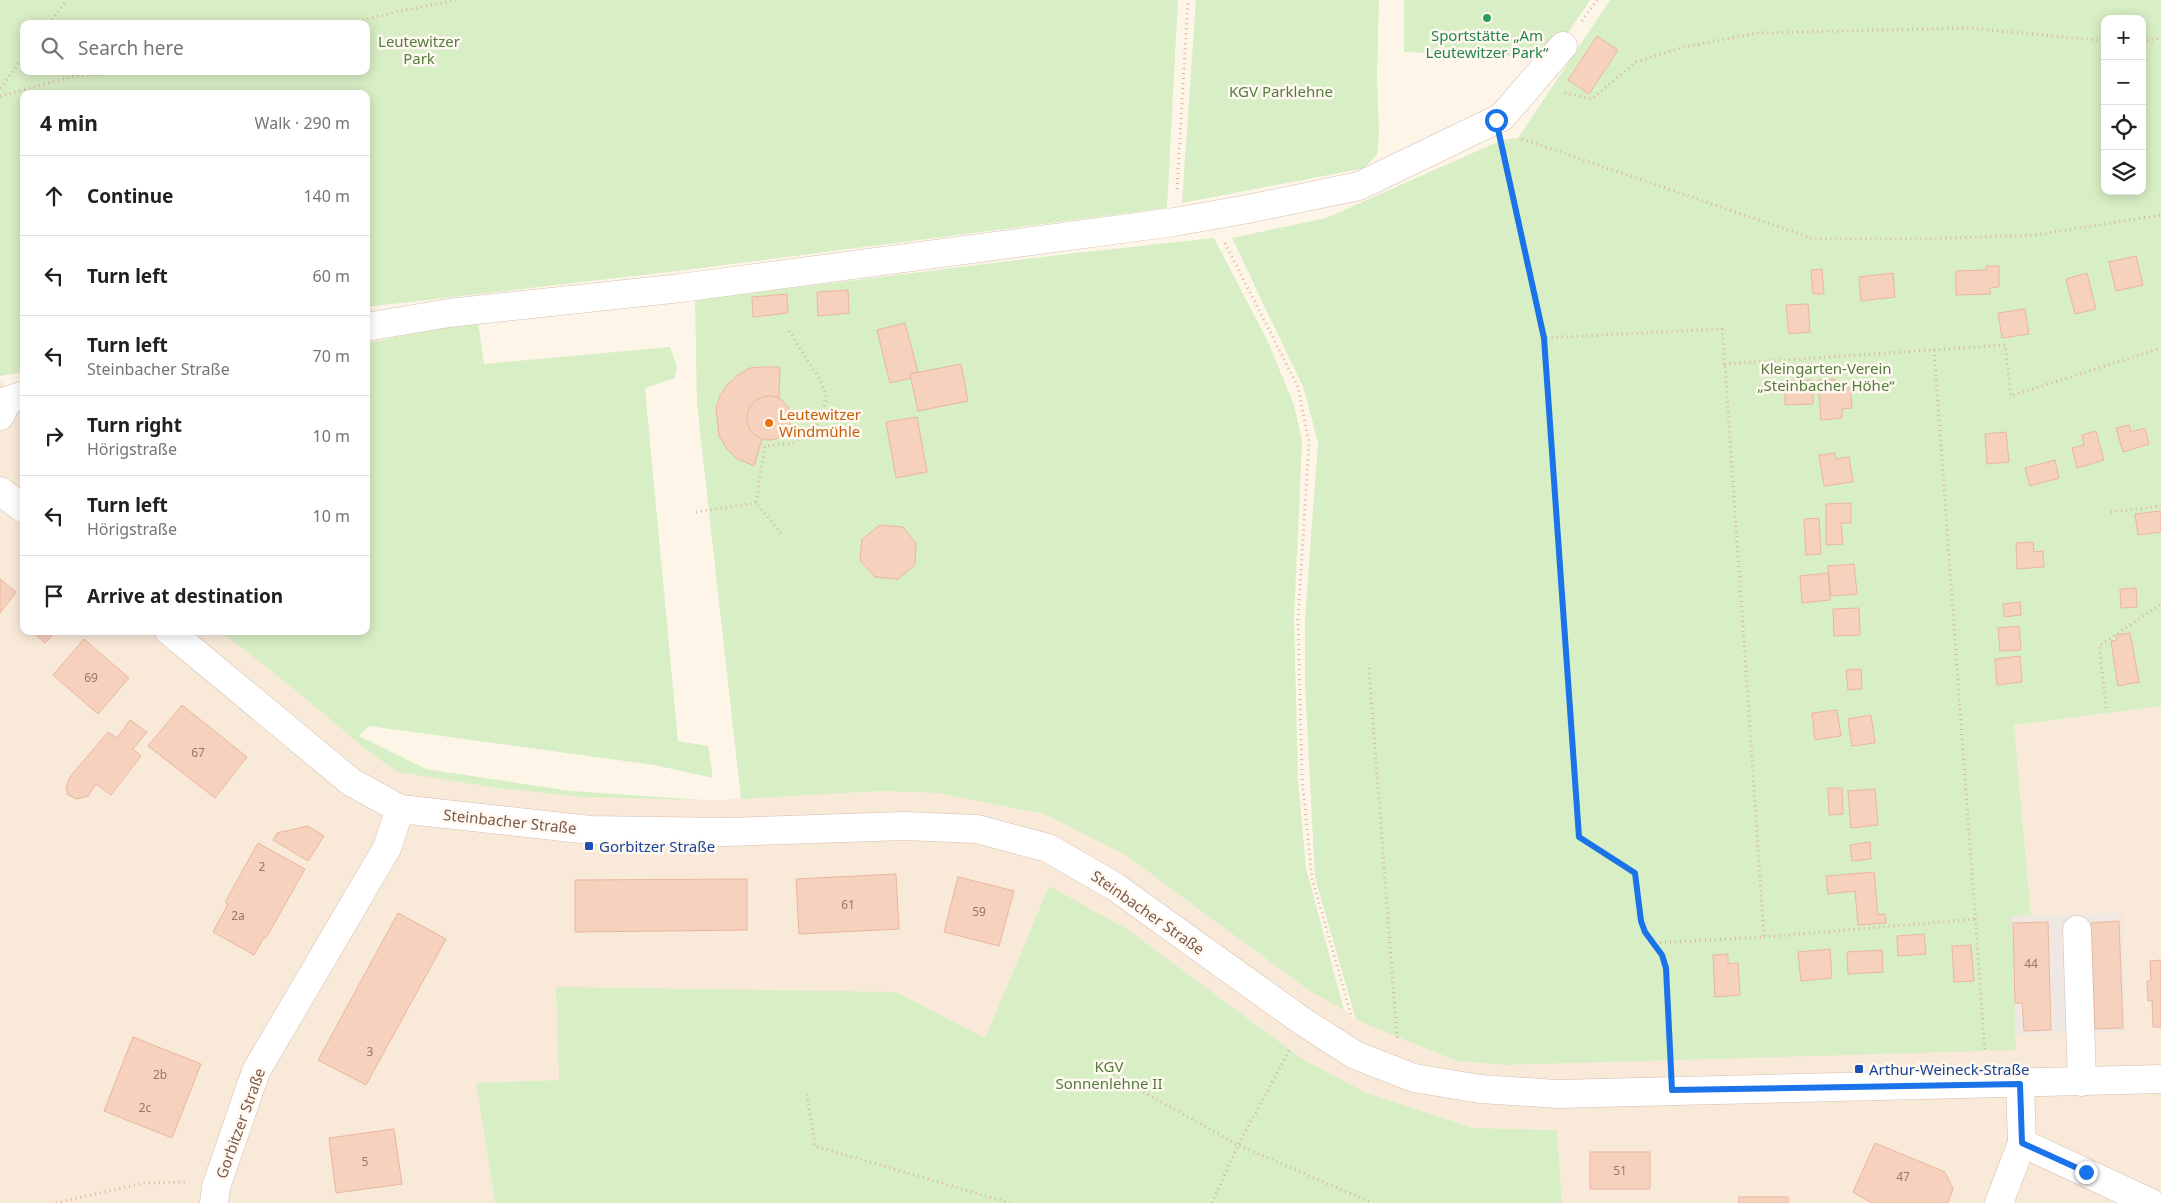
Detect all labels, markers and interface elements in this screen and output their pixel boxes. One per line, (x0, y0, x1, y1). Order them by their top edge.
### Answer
marker: Sportstätte „Am Leutewitzer Park“ (1481, 12, 1493, 24)
map controls (2101, 15, 2146, 195)
button: + (2101, 15, 2146, 60)
search box (20, 20, 370, 75)
place label: Sportstätte „Am Leutewitzer Park“ (1426, 25, 1549, 62)
park label: Leutewitzer Park (378, 31, 460, 68)
icon: search (38, 34, 66, 62)
text: Search here (78, 35, 184, 61)
button: − (2101, 60, 2146, 105)
park label: KGV Parklehne (1229, 81, 1333, 101)
button: locate (2101, 105, 2146, 150)
text: 4 min (40, 109, 98, 137)
route start (1485, 109, 1508, 132)
text: Walk · 290 m (255, 112, 350, 134)
button: layers (2101, 150, 2146, 195)
icon: ahead (40, 182, 68, 210)
text: Continue (87, 183, 173, 209)
text: 140 m (303, 185, 350, 207)
icon: left (40, 262, 68, 290)
text: Turn left (87, 263, 168, 289)
text: 60 m (313, 265, 350, 287)
text: Turn left (87, 332, 168, 358)
icon: left (40, 342, 68, 370)
text: 70 m (313, 345, 350, 367)
text: Steinbacher Straße (87, 358, 230, 380)
park label: Kleingarten-Verein „Steinbacher Höhe“ (1757, 358, 1895, 395)
place label: Leutewitzer Windmühle (779, 404, 861, 441)
text: Turn right (87, 412, 182, 438)
marker: Leutewitzer Windmühle (763, 417, 775, 429)
icon: right (40, 422, 68, 450)
text: 10 m (313, 425, 350, 447)
text: Hörigstraße (87, 438, 177, 460)
text: Turn left (87, 492, 168, 518)
icon: left (40, 502, 68, 530)
text: 10 m (313, 505, 350, 527)
text: Hörigstraße (87, 518, 177, 540)
icon: arrive (40, 582, 68, 610)
text: Arrive at destination (87, 583, 283, 609)
house number: 69 (84, 669, 98, 686)
house number: 67 (191, 744, 205, 761)
street label: Steinbacher Straße (442, 804, 578, 838)
place label: Gorbitzer Straße (599, 836, 715, 856)
marker: Gorbitzer Straße (583, 840, 595, 852)
house number: 2 (259, 858, 266, 875)
street label: Steinbacher Straße (1087, 865, 1209, 959)
house number: 61 (841, 896, 855, 913)
house number: 59 (972, 903, 986, 920)
house number: 2a (231, 907, 245, 924)
house number: 44 (2024, 955, 2038, 972)
house number: 3 (367, 1043, 374, 1060)
park label: KGV Sonnenlehne II (1056, 1056, 1162, 1093)
place label: Arthur-Weineck-Straße (1869, 1059, 2029, 1079)
marker: Arthur-Weineck-Straße (1853, 1063, 1865, 1075)
street label: Gorbitzer Straße (211, 1065, 269, 1181)
house number: 2b (153, 1066, 167, 1083)
house number: 2c (139, 1099, 152, 1116)
house number: 5 (362, 1153, 369, 1170)
route end (2075, 1161, 2098, 1184)
house number: 51 (1613, 1162, 1627, 1179)
house number: 47 (1896, 1168, 1910, 1185)

